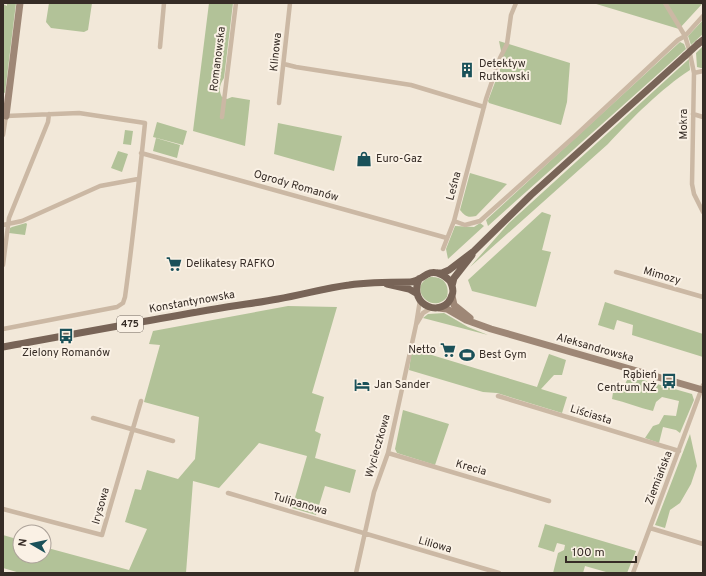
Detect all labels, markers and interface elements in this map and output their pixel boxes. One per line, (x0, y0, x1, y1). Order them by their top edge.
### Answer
street label: Romanowska (207, 26, 229, 92)
street label: Klinowa (267, 32, 285, 72)
place label: Detektyw Rutkowski (479, 57, 529, 84)
building icon: Detektyw Rutkowski (458, 61, 476, 79)
street label: Mokra (677, 108, 691, 139)
shop icon: Euro-Gaz (355, 150, 373, 168)
place label: Euro-Gaz (376, 152, 422, 166)
street label: Ogrody Romanów (252, 167, 340, 205)
street label: Leśna (443, 170, 465, 202)
supermarket icon: Delikatesy RAFKO (165, 255, 183, 273)
place label: Delikatesy RAFKO (186, 257, 275, 271)
street label: Mimozy (642, 264, 683, 288)
street label: Konstantynowska (148, 288, 236, 316)
road number: 475 (117, 316, 143, 332)
bus stop icon: Zielony Romanów (57, 327, 75, 345)
street label: Aleksandrowska (555, 330, 635, 366)
supermarket icon: Netto (439, 341, 457, 359)
place label: Netto (408, 343, 436, 357)
place label: Zielony Romanów (22, 346, 110, 360)
sports icon: Best Gym (458, 346, 476, 364)
place label: Best Gym (479, 348, 527, 362)
place label: Rąbień Centrum NŻ (597, 368, 657, 395)
bus stop icon: Rąbień Centrum NŻ (660, 372, 678, 390)
hotel icon: Jan Sander (353, 376, 371, 394)
place label: Jan Sander (374, 378, 431, 392)
street label: Liściasta (568, 402, 614, 428)
street label: Wycieczkowa (362, 412, 394, 479)
street label: Ziemiańska (642, 449, 676, 507)
street label: Krecia (454, 457, 488, 479)
street label: Irysowa (89, 486, 113, 526)
street label: Tulipanowa (271, 490, 329, 519)
north arrow (12, 524, 52, 564)
street label: Liliowa (417, 534, 454, 556)
text: N (16, 538, 31, 548)
scale bar (566, 538, 636, 564)
text: 100 m (572, 545, 605, 561)

